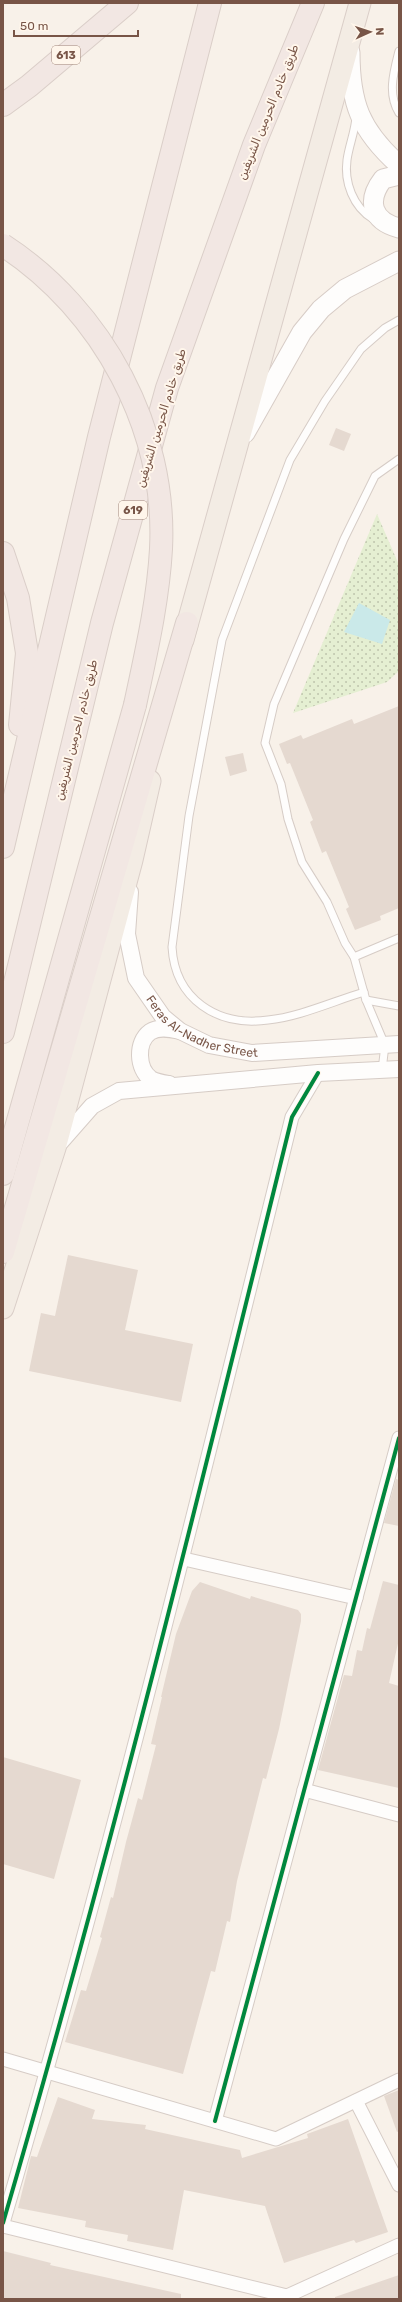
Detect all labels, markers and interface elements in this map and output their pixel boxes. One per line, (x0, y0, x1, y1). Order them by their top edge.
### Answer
scale bar (14, 12, 138, 38)
north arrow (350, 12, 390, 52)
text: 50 m (20, 19, 48, 33)
text: N (373, 27, 386, 36)
street label: طريق خادم الحرمين الشريفين (234, 42, 303, 182)
road number: 613 (52, 46, 80, 64)
street label: طريق خادم الحرمين الشريفين (133, 347, 191, 490)
road number: 619 (119, 501, 147, 519)
street label: طريق خادم الحرمين الشريفين (52, 658, 102, 802)
street label: Feras Al-Nadher Street (143, 993, 258, 1060)

